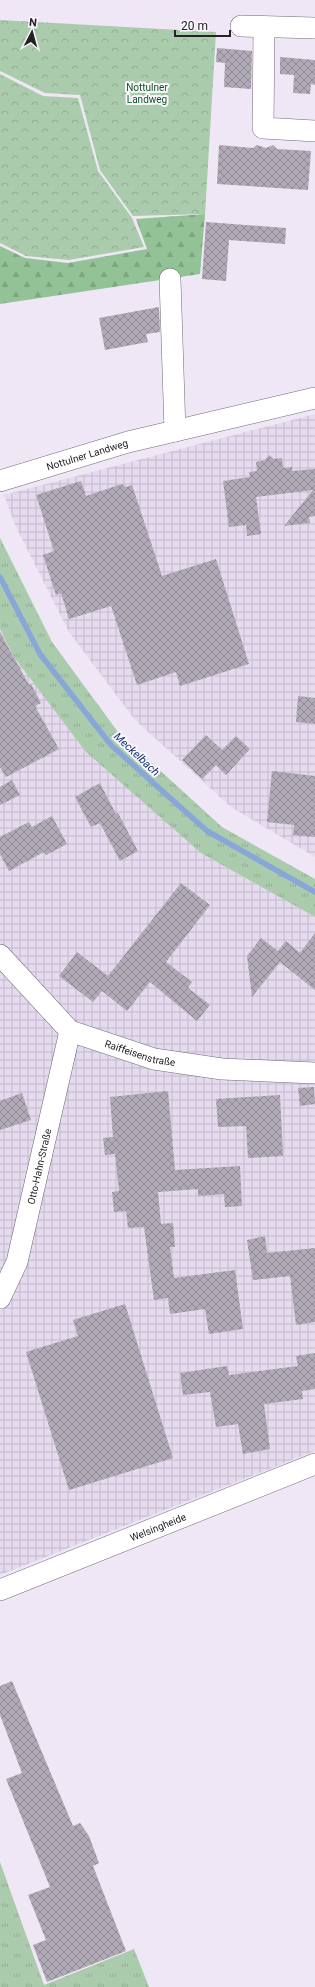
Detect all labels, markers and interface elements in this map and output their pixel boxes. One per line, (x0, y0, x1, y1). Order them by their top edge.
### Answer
north arrow (12, 12, 52, 52)
scale bar (175, 12, 230, 38)
text: N (28, 16, 38, 29)
text: 20 m (181, 19, 208, 33)
park label: Nottulner Landweg (126, 82, 168, 105)
street label: Nottulner Landweg (45, 437, 129, 473)
water label: Meckelbach (111, 730, 162, 779)
street label: Raiffeisenstraße (103, 1038, 176, 1068)
street label: Otto-Hahn-Straße (25, 1127, 53, 1205)
street label: Welsingheide (128, 1511, 188, 1543)

